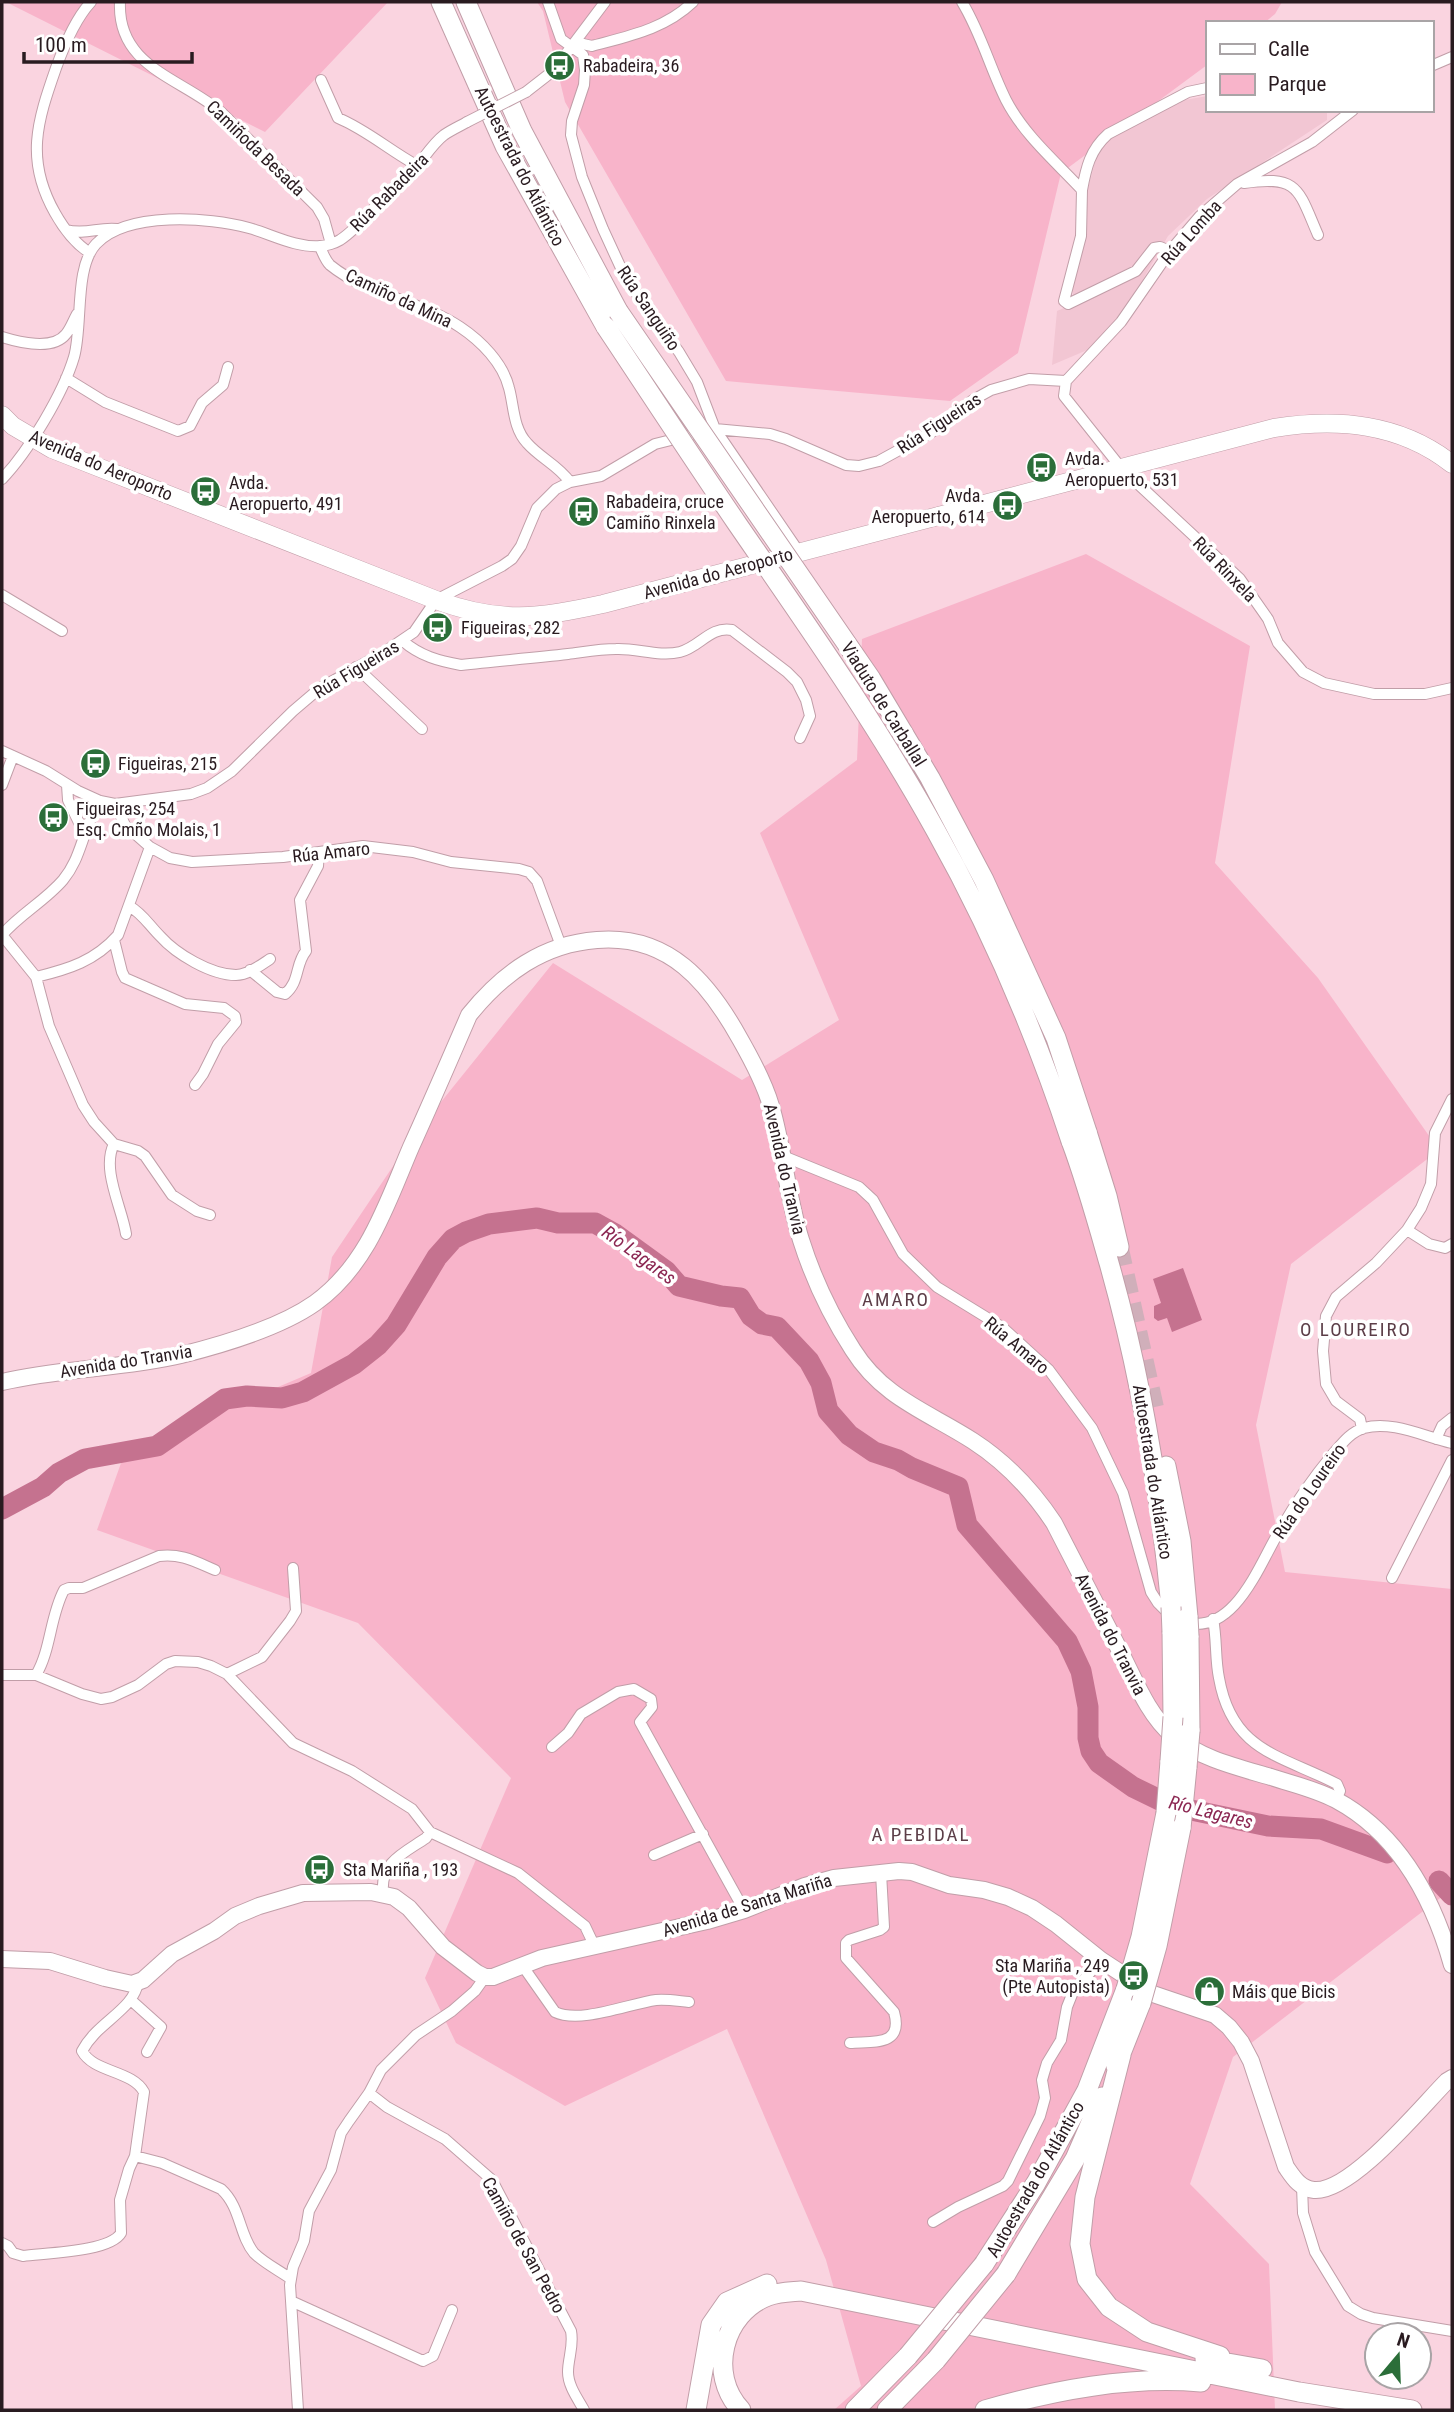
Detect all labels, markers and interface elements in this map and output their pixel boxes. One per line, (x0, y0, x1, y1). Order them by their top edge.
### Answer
scale bar (24, 21, 192, 65)
legend (1206, 21, 1433, 112)
text: 100 m (35, 33, 87, 57)
text: Calle (1268, 37, 1310, 61)
bus stop icon: Rabadeira, 36 (543, 48, 577, 82)
place label: Rabadeira, 36 (583, 55, 679, 76)
text: Parque (1268, 72, 1326, 96)
street label: Autoestrada do Atlántico (471, 83, 569, 249)
street label: Camiñoda Besada (202, 96, 310, 200)
street label: Rúa Rabadeira (346, 149, 432, 235)
street label: Rúa Lomba (1157, 195, 1225, 269)
street label: Rúa Sanguiño (613, 262, 685, 354)
street label: Camiño da Mina (342, 264, 456, 332)
street label: Rúa Figueiras (893, 388, 985, 458)
street label: Avenida do Aeroporto (26, 425, 176, 505)
place label: Avda. Aeropuerto, 531 (1065, 448, 1179, 490)
bus stop icon: Avda. Aeropuerto, 531 (1025, 451, 1059, 485)
place label: Avda. Aeropuerto, 491 (229, 472, 343, 514)
bus stop icon: Avda. Aeropuerto, 491 (189, 475, 223, 509)
place label: Avda. Aeropuerto, 614 (871, 485, 985, 527)
bus stop icon: Avda. Aeropuerto, 614 (991, 488, 1025, 522)
place label: Rabadeira, cruce Camiño Rinxela (606, 491, 724, 533)
bus stop icon: Rabadeira, cruce Camiño Rinxela (566, 494, 600, 528)
street label: Rúa Rinxela (1189, 532, 1261, 606)
street label: Avenida do Aeroporto (641, 543, 795, 603)
bus stop icon: Figueiras, 282 (421, 610, 455, 644)
place label: Figueiras, 282 (461, 617, 560, 638)
street label: Rúa Figueiras (309, 635, 403, 703)
street label: Viaduto de Carballal (837, 638, 931, 770)
bus stop icon: Figueiras, 215 (78, 746, 112, 780)
place label: Figueiras, 215 (118, 753, 217, 774)
place label: Figueiras, 254 Esq. Cmño Molais, 1 (76, 798, 221, 840)
bus stop icon: Figueiras, 254 Esq. Cmño Molais, 1 (36, 801, 70, 835)
street label: Rúa Amaro (291, 837, 371, 867)
street label: Avenida do Tranvia (760, 1101, 810, 1237)
water label: Río Lagares (598, 1221, 680, 1289)
district label: AMARO (862, 1288, 930, 1311)
street label: Rúa Amaro (980, 1312, 1054, 1378)
district label: O LOUREIRO (1300, 1318, 1412, 1341)
street label: Avenida do Tranvia (58, 1340, 194, 1382)
street label: Autoestrada do Atlántico (1129, 1383, 1177, 1561)
street label: Rúa do Loureiro (1268, 1439, 1350, 1543)
street label: Avenida do Tranvia (1071, 1570, 1151, 1698)
water label: Río Lagares (1167, 1790, 1255, 1834)
district label: A PEBIDAL (871, 1823, 971, 1846)
bus stop icon: Sta Mariña , 193 (303, 1852, 337, 1886)
place label: Sta Mariña , 193 (343, 1859, 458, 1880)
street label: Avenida de Santa Mariña (660, 1869, 834, 1941)
place label: Sta Mariña , 249 (Pte Autopista) (995, 1955, 1110, 1998)
bus stop icon: Sta Mariña , 249 (Pte Autopista) (1116, 1958, 1150, 1992)
shop icon: Máis que Bicis (1192, 1974, 1226, 2008)
place label: Máis que Bicis (1232, 1981, 1336, 2002)
street label: Autoestrada do Atlántico (982, 2097, 1088, 2261)
street label: Camiño de San Pedro (478, 2173, 570, 2317)
north arrow (1363, 2321, 1433, 2391)
text: N (1394, 2328, 1413, 2353)

